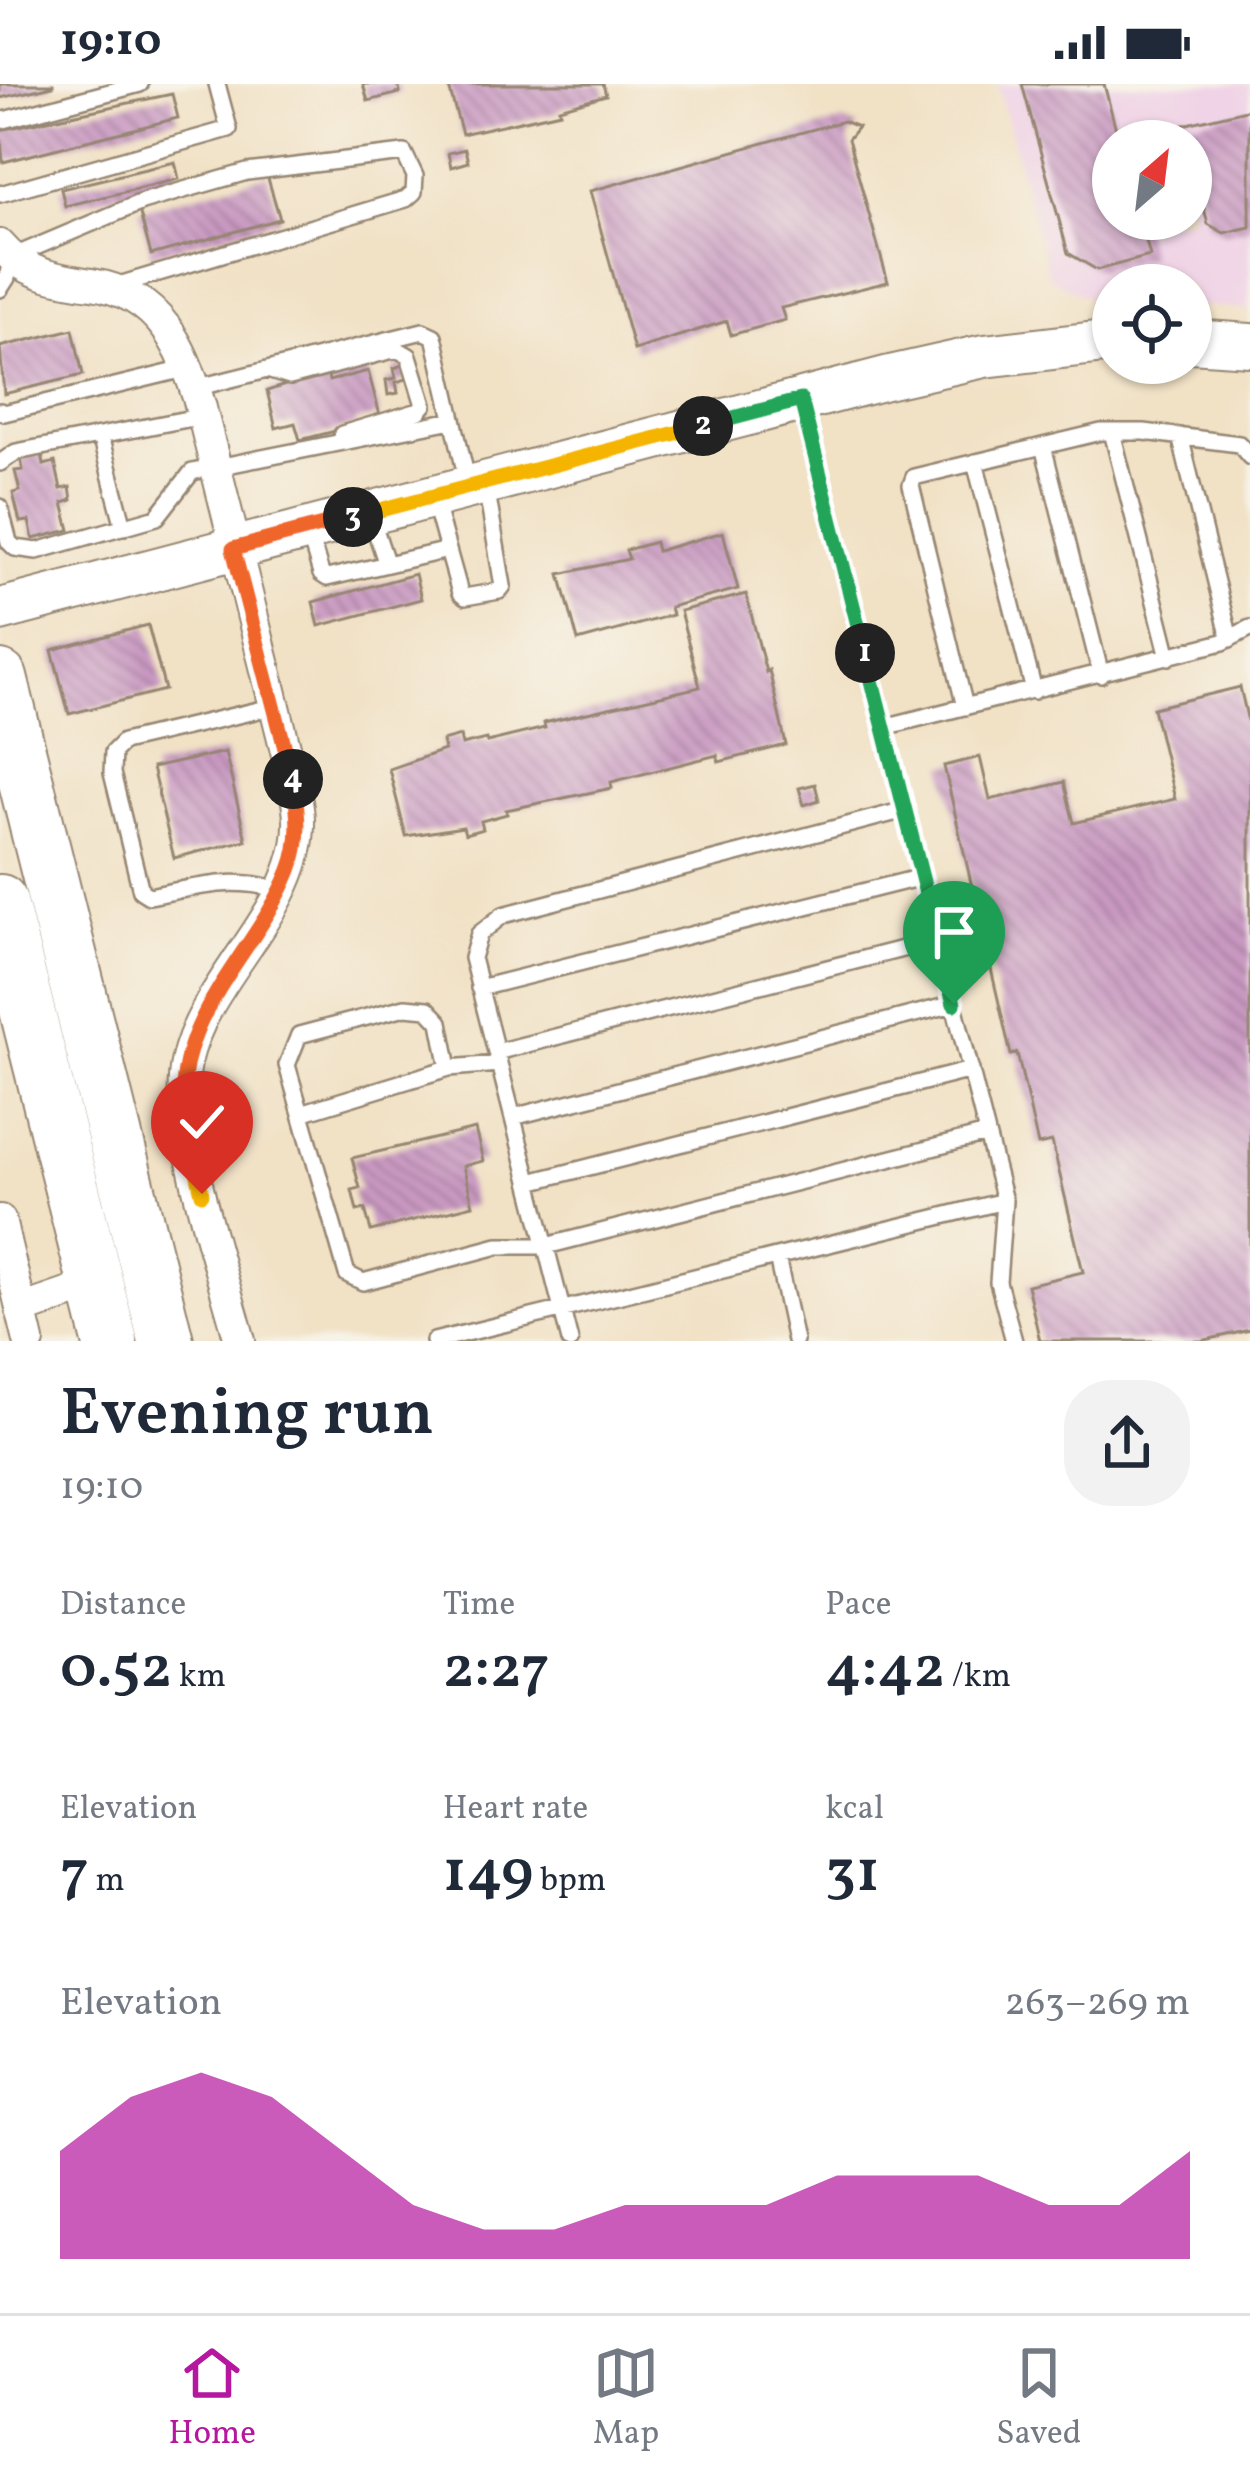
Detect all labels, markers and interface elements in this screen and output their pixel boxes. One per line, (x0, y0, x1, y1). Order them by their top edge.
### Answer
text: 19:10 (60, 11, 162, 74)
north arrow (1092, 120, 1212, 240)
map controls (1092, 120, 1212, 384)
button: locate (1092, 264, 1212, 384)
pin: 2 (673, 396, 733, 456)
text: 2 (694, 403, 712, 449)
pin: 3 (323, 487, 383, 547)
text: 3 (345, 494, 361, 540)
pin: 1 (835, 623, 895, 683)
text: 1 (858, 630, 872, 676)
pin: 4 (263, 749, 323, 809)
text: 4 (283, 756, 303, 802)
pin (903, 881, 1005, 1004)
icon: arrive (921, 899, 987, 965)
pin (151, 1071, 253, 1194)
icon: check (169, 1089, 235, 1155)
text: Evening run (60, 1370, 434, 1462)
button: share (1064, 1380, 1190, 1506)
text: 19:10 (60, 1461, 143, 1515)
text: Distance (60, 1583, 186, 1629)
text: Time (443, 1583, 515, 1629)
text: Pace (825, 1583, 891, 1629)
text: 0.52 (60, 1629, 172, 1712)
text: 2:27 (443, 1629, 550, 1712)
text: 4:42 (825, 1629, 945, 1712)
text: km (172, 1655, 226, 1701)
text: /km (945, 1655, 1011, 1701)
text: Elevation (60, 1787, 197, 1833)
text: Heart rate (443, 1787, 588, 1833)
text: kcal (825, 1787, 884, 1833)
text: 7 (60, 1833, 89, 1916)
text: 149 (443, 1833, 533, 1916)
text: 31 (825, 1833, 880, 1916)
text: m (89, 1859, 125, 1905)
text: bpm (533, 1859, 606, 1905)
text: Elevation (60, 1977, 222, 2031)
text: 263–269 m (1005, 1977, 1190, 2031)
tab: Home (169, 2340, 256, 2458)
tab: Map (593, 2340, 659, 2458)
tab: Saved (996, 2340, 1081, 2458)

